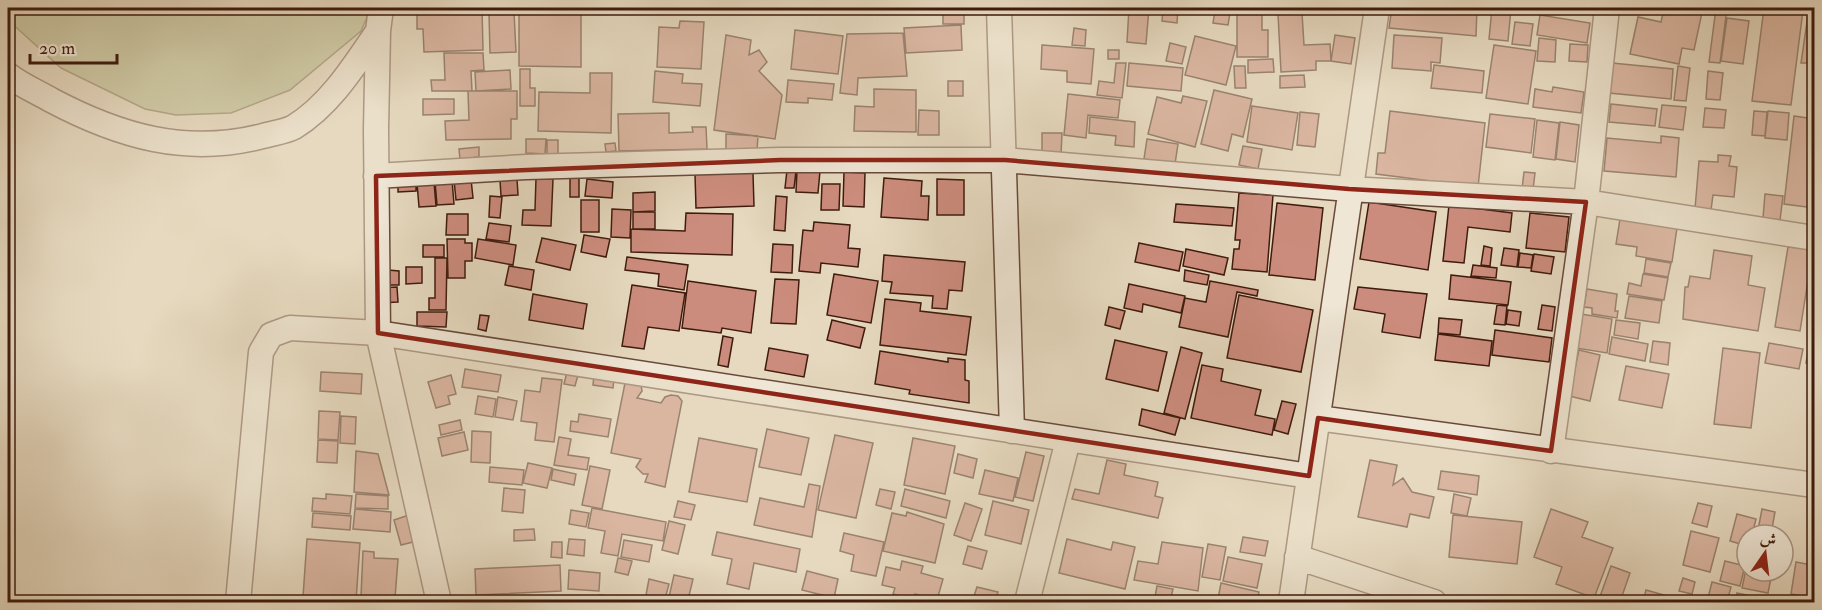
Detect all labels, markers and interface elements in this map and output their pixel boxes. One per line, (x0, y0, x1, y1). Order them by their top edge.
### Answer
scale bar (30, 27, 117, 65)
text: 20 m (39, 37, 75, 60)
north arrow (1735, 523, 1795, 583)
text: ش (1758, 528, 1779, 551)

